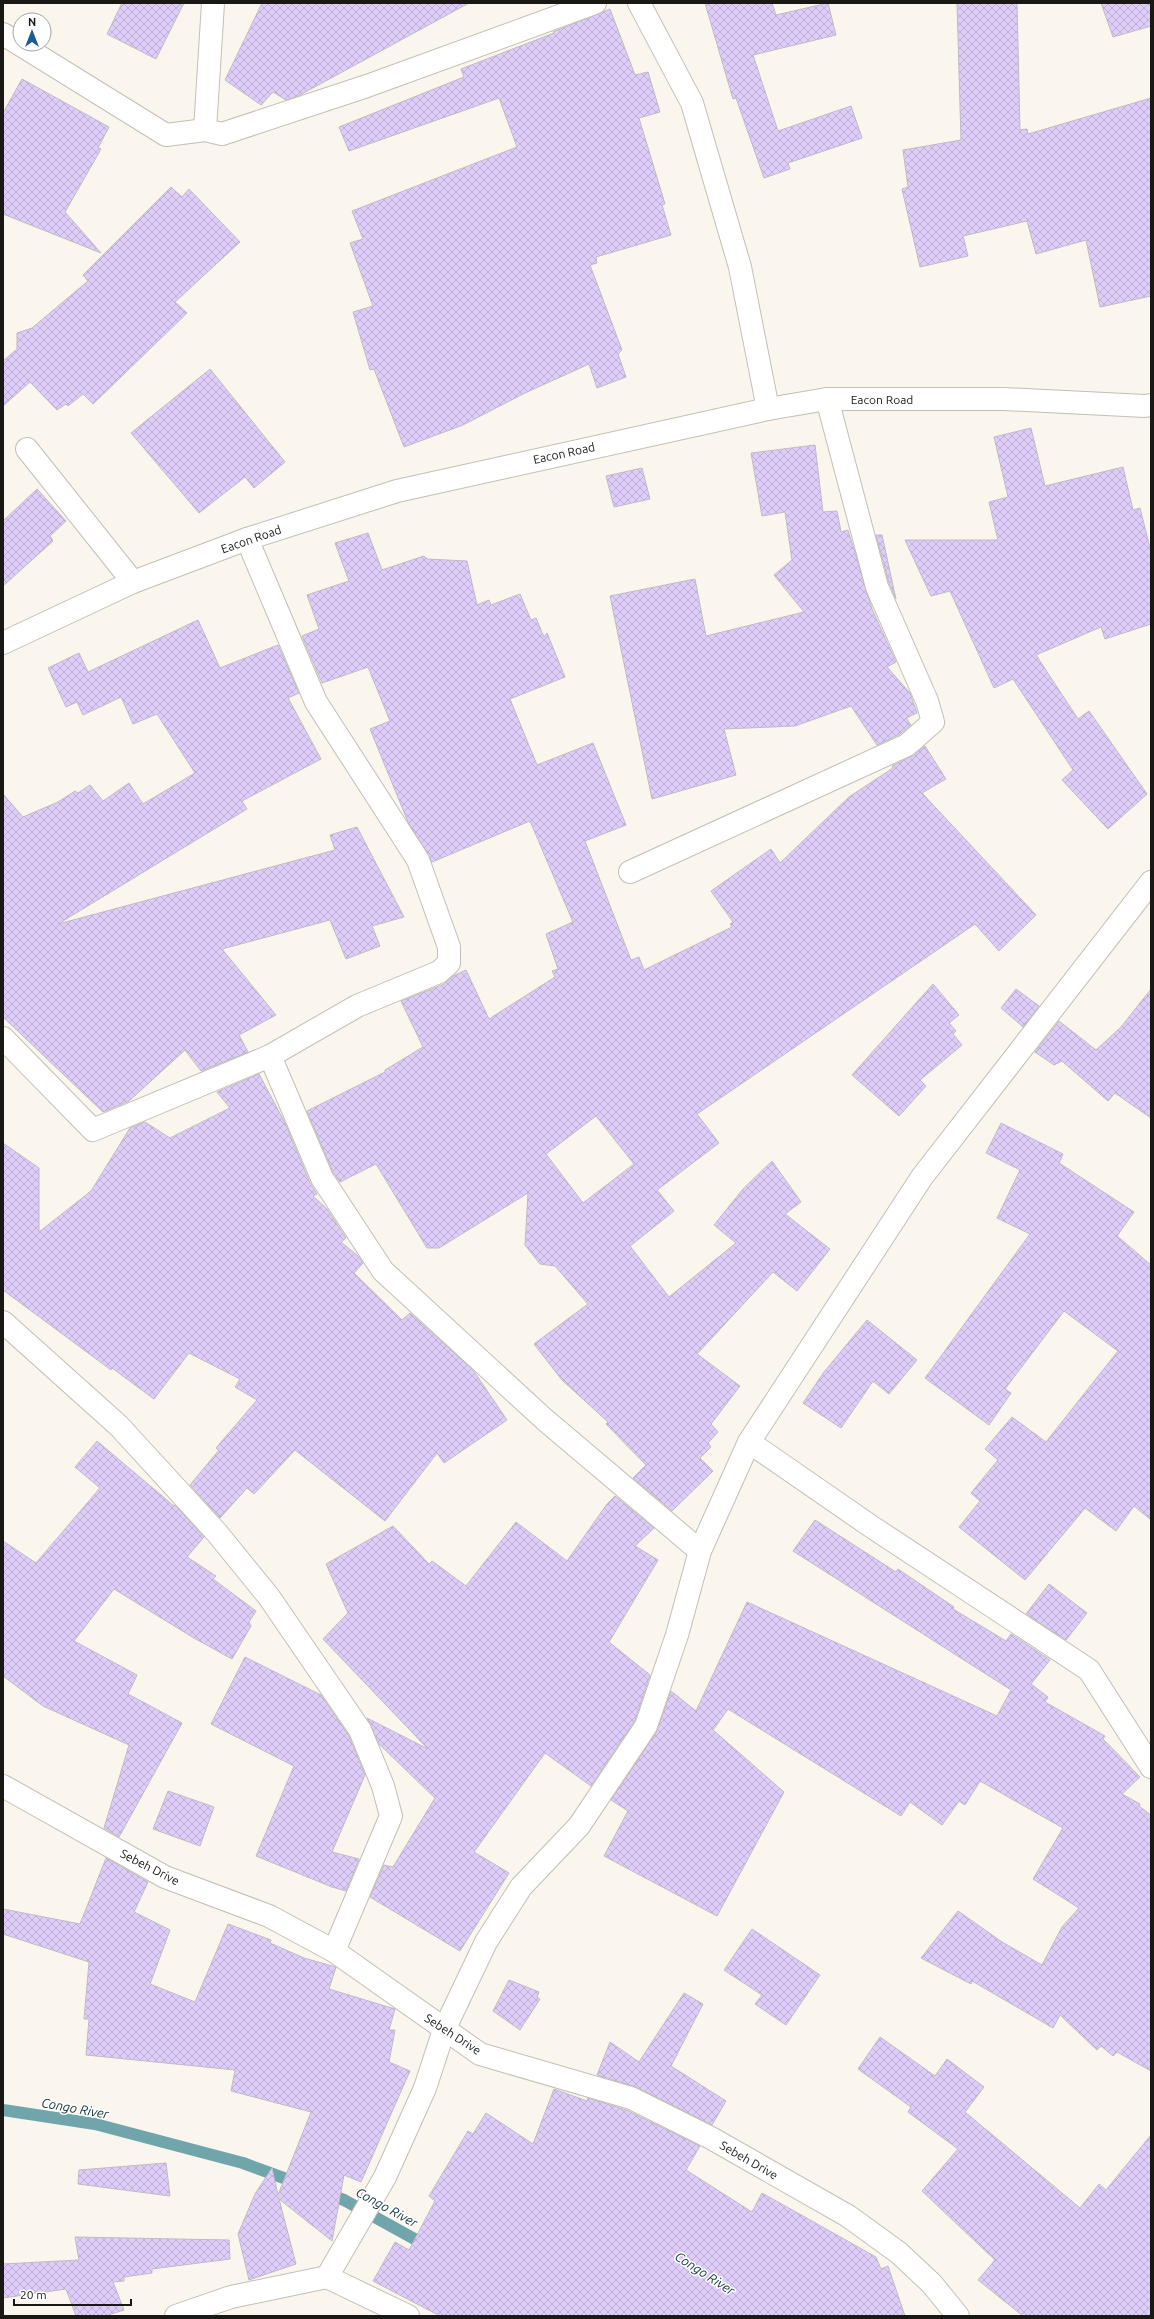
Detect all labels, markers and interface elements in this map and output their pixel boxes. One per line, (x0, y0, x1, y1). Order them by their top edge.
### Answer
north arrow (12, 12, 52, 52)
text: N (28, 16, 36, 28)
street label: Eacon Road (851, 393, 913, 406)
street label: Eacon Road (532, 440, 596, 466)
street label: Eacon Road (219, 523, 283, 555)
street label: Sebeh Drive (118, 1847, 182, 1887)
street label: Sebeh Drive (422, 2011, 484, 2057)
water label: Congo River (40, 2095, 111, 2121)
street label: Sebeh Drive (718, 2138, 780, 2182)
water label: Congo River (354, 2184, 421, 2230)
water label: Congo River (673, 2249, 738, 2298)
scale bar (14, 2281, 131, 2307)
text: 20 m (20, 2288, 47, 2301)

